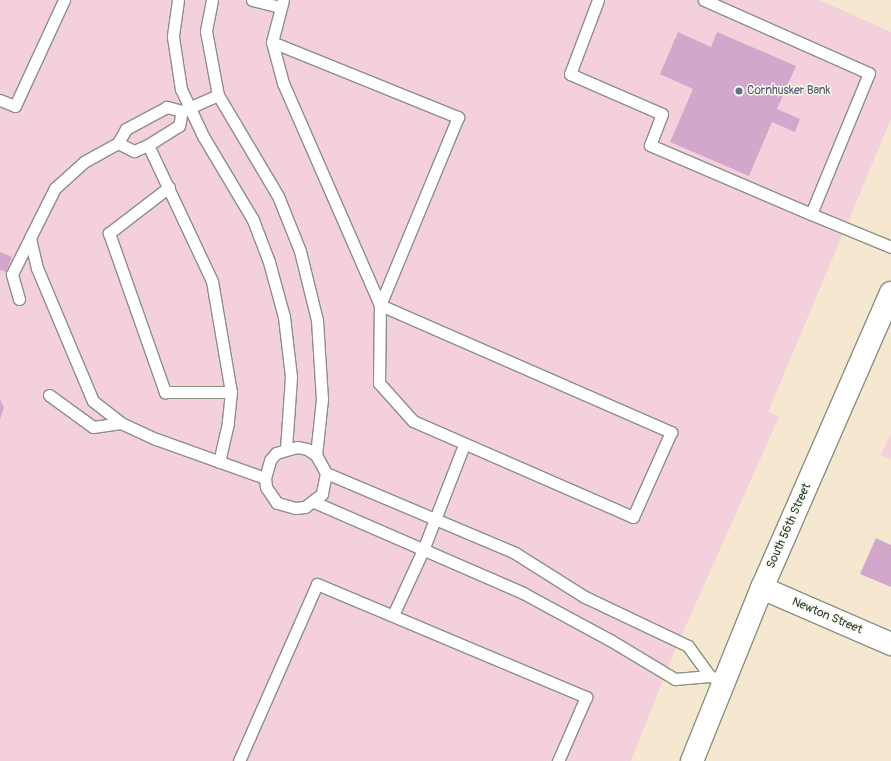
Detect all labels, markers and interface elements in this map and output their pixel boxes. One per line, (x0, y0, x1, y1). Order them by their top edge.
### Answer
place label: Cornhusker Bank (747, 84, 831, 98)
marker: Cornhusker Bank (734, 86, 744, 96)
street label: South 56th Street (764, 481, 814, 571)
street label: Newton Street (790, 595, 864, 637)

